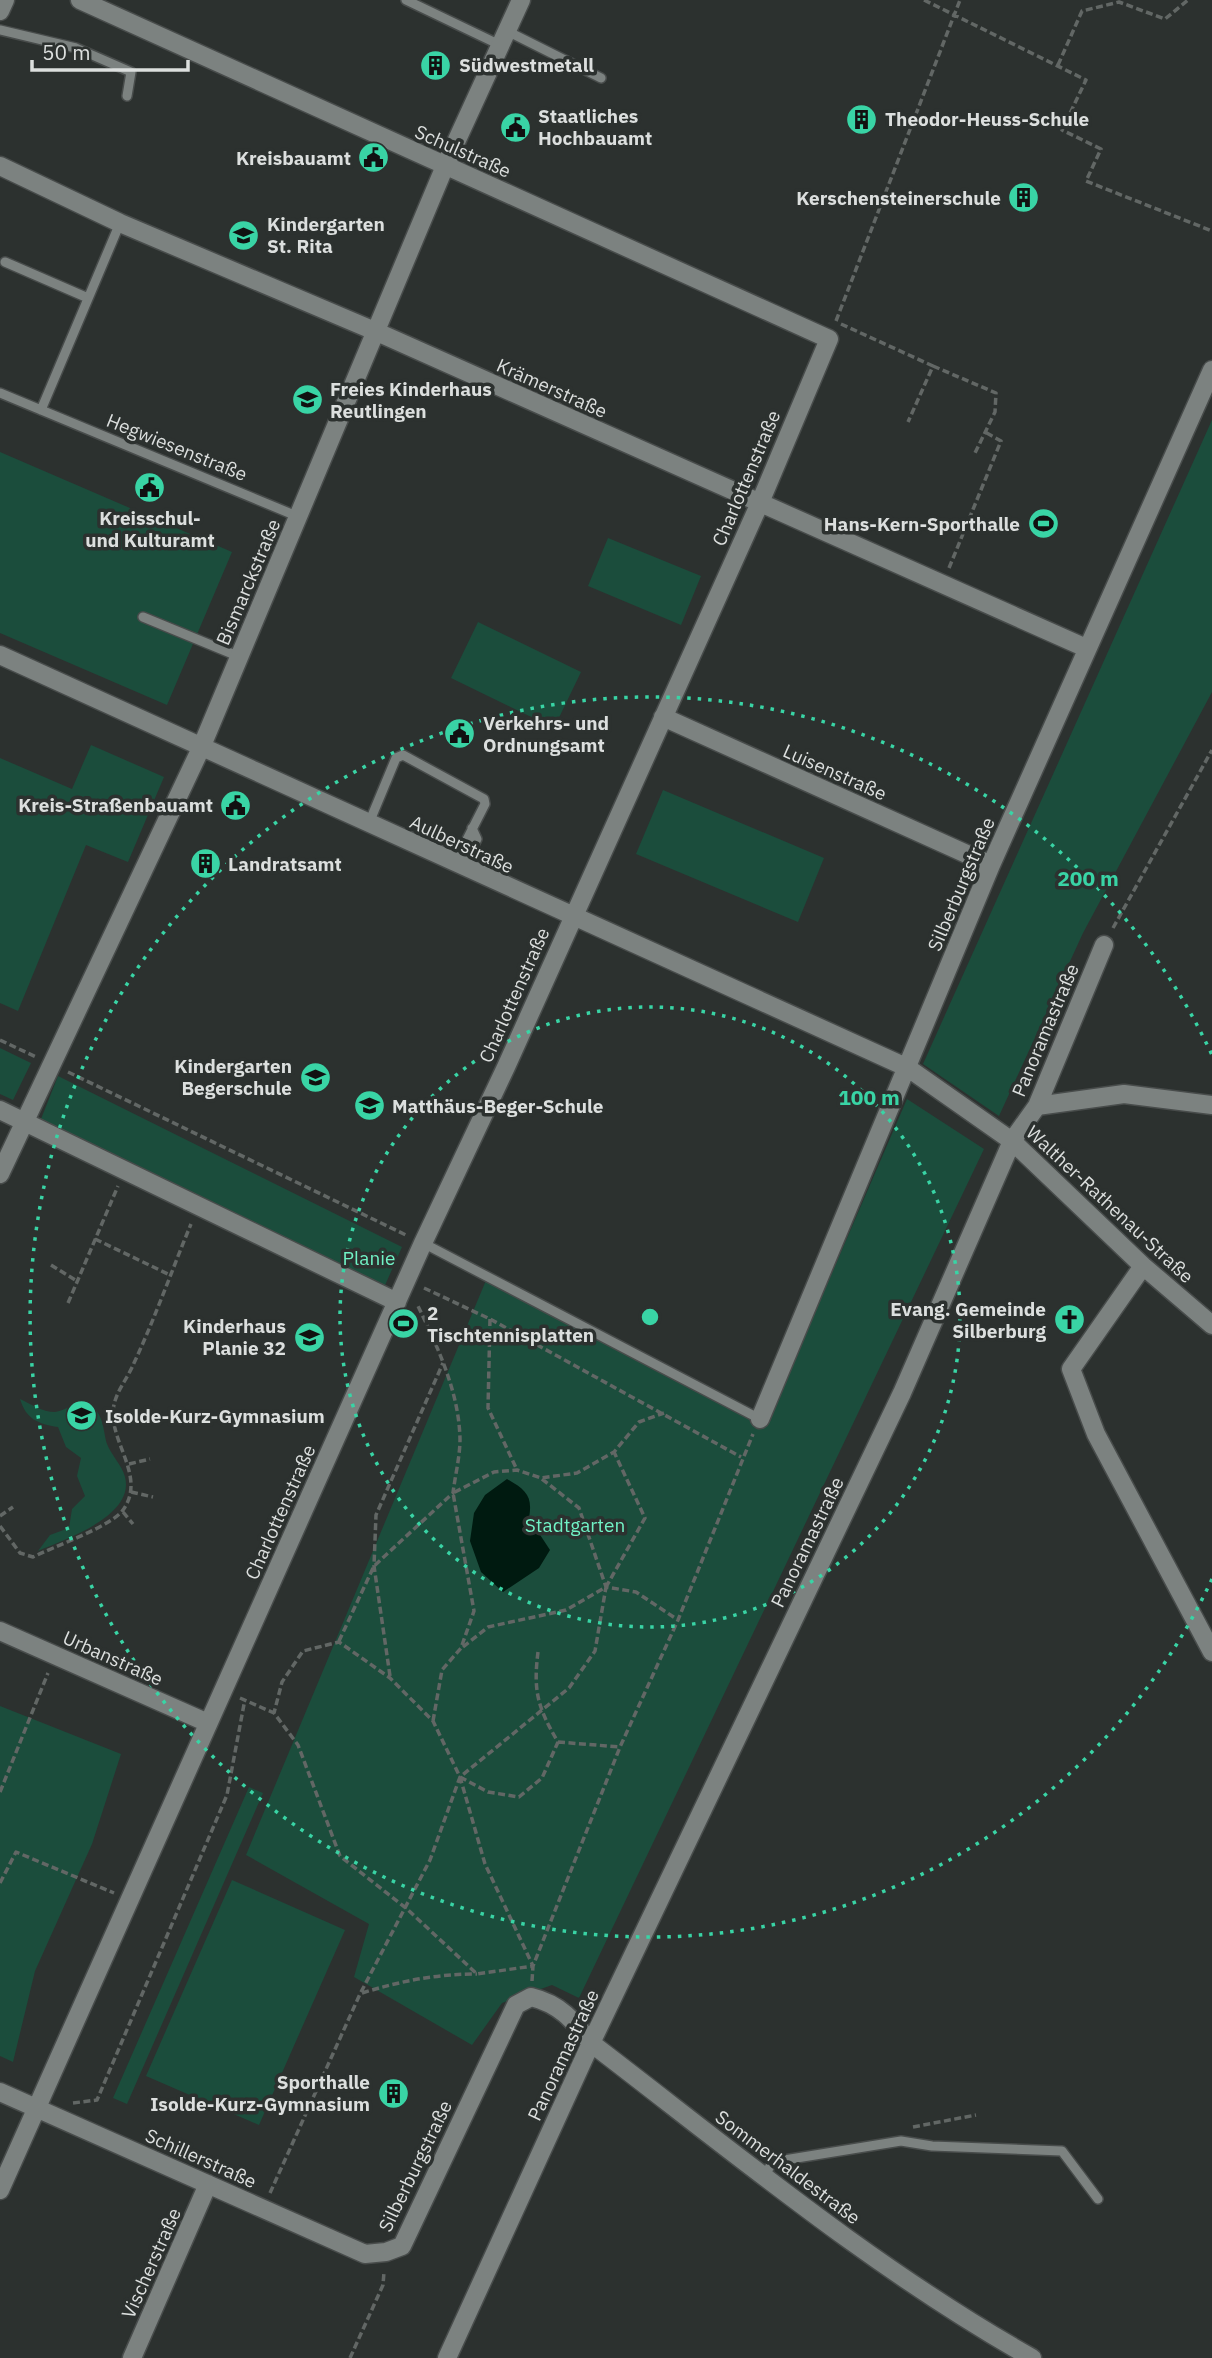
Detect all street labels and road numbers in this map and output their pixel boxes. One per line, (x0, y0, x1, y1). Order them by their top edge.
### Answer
street label: Schulstraße (411, 119, 515, 183)
street label: Krämerstraße (493, 353, 611, 423)
street label: Charlottenstraße (707, 406, 785, 550)
street label: Hegwiesenstraße (103, 408, 251, 486)
street label: Bismarckstraße (211, 515, 285, 649)
street label: Luisenstraße (780, 739, 890, 805)
street label: Aulberstraße (406, 809, 518, 879)
street label: Silberburgstraße (922, 813, 1000, 955)
street label: Charlottenstraße (473, 924, 555, 1066)
street label: Panoramastraße (1006, 960, 1084, 1100)
street label: Walther-Rathenau-Straße (1021, 1120, 1199, 1288)
street label: Charlottenstraße (239, 1441, 321, 1583)
street label: Panoramastraße (765, 1473, 849, 1611)
street label: Urbanstraße (59, 1625, 167, 1691)
street label: Panoramastraße (522, 1986, 604, 2124)
street label: Silberburgstraße (373, 2096, 457, 2236)
street label: Sommerhaldestraße (711, 2105, 865, 2229)
street label: Schillerstraße (142, 2123, 260, 2193)
street label: Vischerstraße (116, 2204, 186, 2322)

